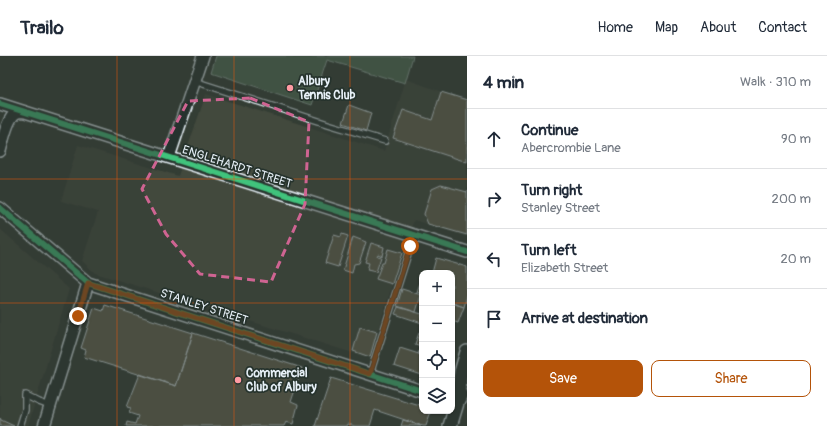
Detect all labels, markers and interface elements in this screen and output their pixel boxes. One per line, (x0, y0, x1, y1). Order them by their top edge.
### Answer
text: Trailo (20, 16, 64, 40)
text: Home (598, 19, 633, 36)
text: Map (655, 19, 678, 36)
text: About (700, 19, 736, 36)
text: Contact (758, 19, 807, 36)
text: 4 min (483, 72, 524, 93)
place label: Albury Tennis Club (297, 74, 356, 103)
text: Walk · 310 m (740, 74, 811, 90)
marker: Albury Tennis Club (285, 83, 295, 93)
text: Continue (521, 121, 579, 140)
icon: ahead (483, 128, 505, 150)
text: 90 m (781, 131, 811, 147)
text: Abercrombie Lane (521, 140, 621, 156)
street label: ENGLEHARDT STREET (180, 142, 294, 192)
text: Turn right (521, 181, 582, 200)
icon: right (483, 188, 505, 210)
text: 200 m (772, 191, 811, 207)
text: Stanley Street (521, 200, 600, 216)
route start (401, 237, 419, 255)
text: Turn left (521, 241, 577, 260)
icon: left (483, 248, 505, 270)
text: 20 m (780, 251, 811, 267)
text: Elizabeth Street (521, 260, 608, 276)
map controls (419, 270, 455, 414)
button: + (419, 270, 455, 306)
street label: STANLEY STREET (158, 286, 250, 328)
button: − (419, 306, 455, 342)
route end (69, 307, 87, 325)
icon: arrive (483, 308, 505, 330)
text: Arrive at destination (521, 309, 648, 328)
button: locate (419, 342, 455, 378)
button: Save (483, 360, 643, 397)
button: Share (651, 360, 811, 397)
place label: Commercial Club of Albury (246, 366, 318, 395)
marker: Commercial Club of Albury (233, 375, 243, 385)
button: layers (419, 378, 455, 414)

